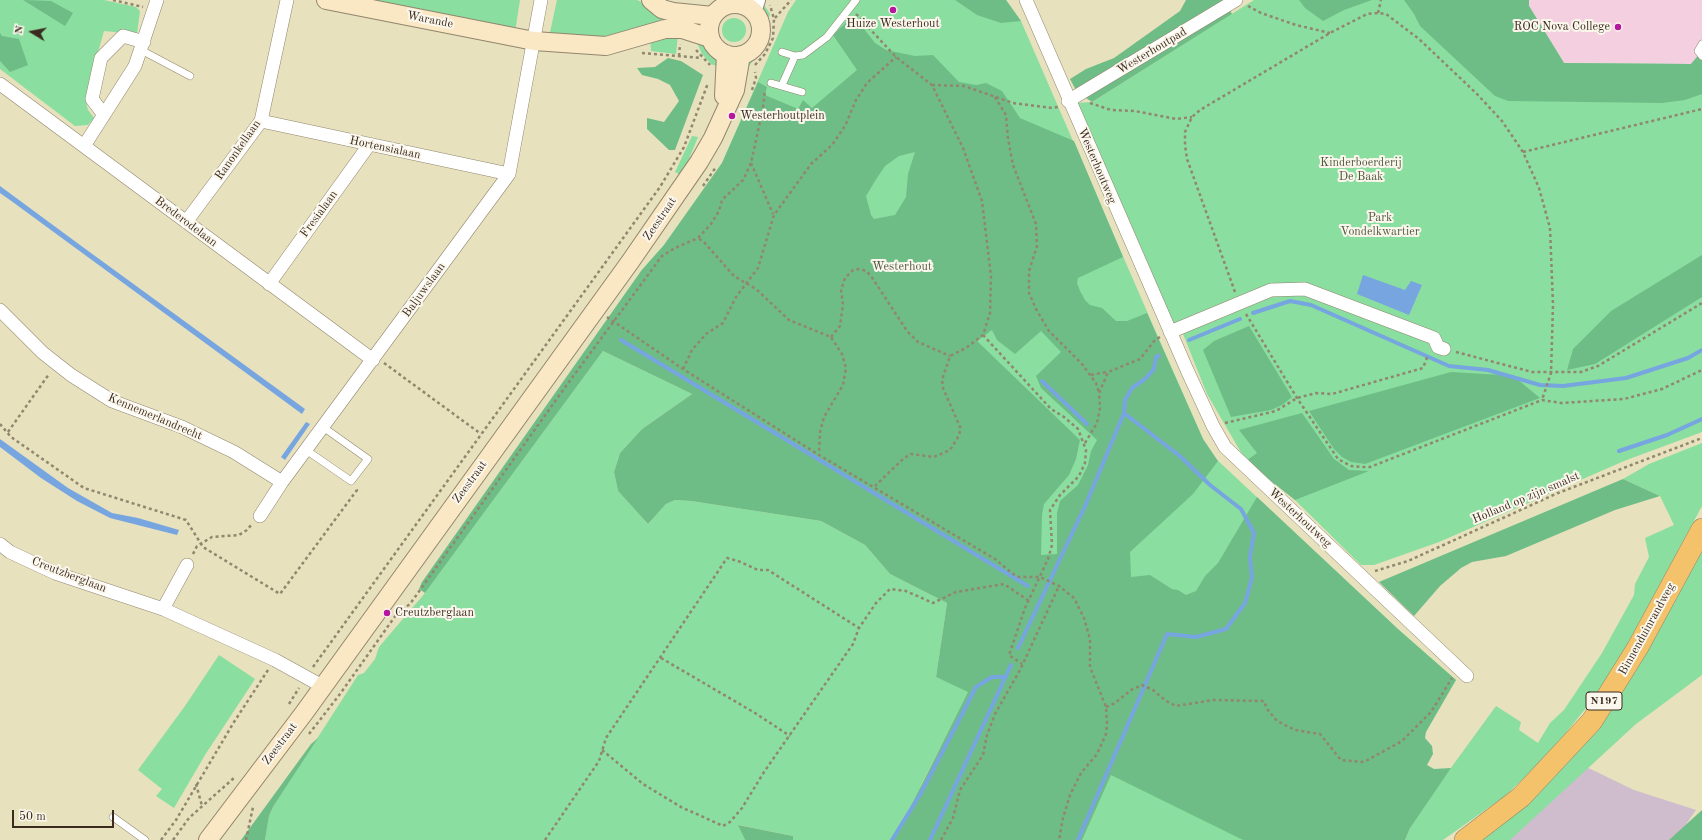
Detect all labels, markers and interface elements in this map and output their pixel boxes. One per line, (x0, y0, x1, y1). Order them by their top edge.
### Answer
marker: Huize Westerhout (888, 5, 898, 15)
street label: Warande (406, 8, 454, 32)
north arrow (12, 12, 52, 52)
place label: Huize Westerhout (846, 17, 940, 31)
place label: ROC Nova College (1514, 20, 1610, 34)
marker: ROC Nova College (1613, 22, 1623, 32)
text: N (14, 25, 26, 35)
street label: Westerhoutpad (1115, 25, 1189, 77)
place label: Westerhoutplein (740, 109, 825, 123)
marker: Westerhoutplein (727, 111, 737, 121)
street label: Ranonkellaan (212, 117, 264, 183)
street label: Westerhoutweg (1075, 126, 1119, 206)
street label: Hortensialaan (348, 133, 422, 163)
park label: Kinderboerderij De Baak (1320, 156, 1402, 184)
street label: Fresialaan (297, 188, 341, 240)
street label: Brederodelaan (152, 194, 220, 250)
street label: Zeestraat (640, 195, 680, 243)
park label: Park Vondelkwartier (1340, 211, 1420, 239)
street label: Baljuwslaan (399, 260, 449, 320)
park label: Westerhout (872, 260, 932, 274)
street label: Kennemerlandrecht (106, 391, 204, 443)
street label: Zeestraat (450, 458, 490, 506)
street label: Holland op zijn smalst (1470, 469, 1582, 527)
street label: Westerhoutweg (1266, 485, 1334, 551)
street label: Creutzberglaan (30, 554, 108, 596)
street label: Binnenduinrandweg (1616, 580, 1678, 678)
place label: Creutzberglaan (395, 606, 474, 620)
marker: Creutzberglaan (382, 608, 392, 618)
road number: N197 (1586, 692, 1622, 710)
street label: Zeestraat (259, 720, 301, 768)
scale bar (14, 802, 116, 828)
text: 50 m (19, 811, 46, 823)

